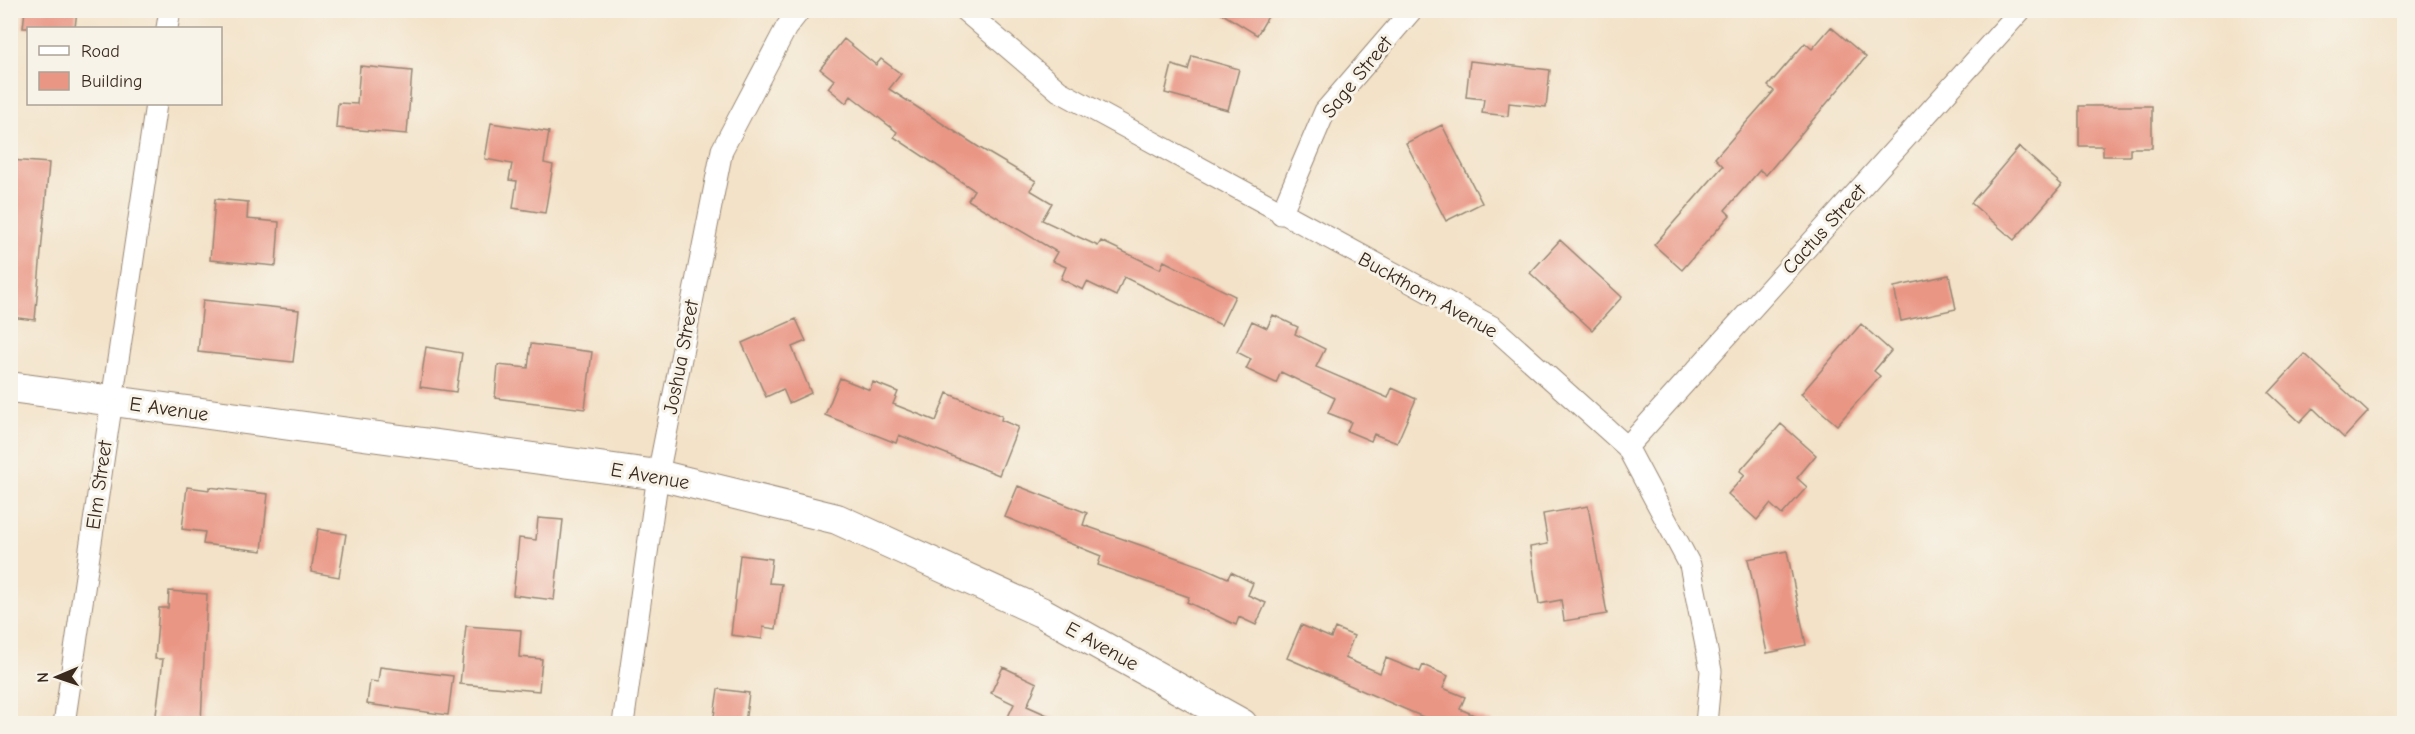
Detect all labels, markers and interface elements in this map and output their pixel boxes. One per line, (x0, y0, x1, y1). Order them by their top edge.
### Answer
legend (27, 27, 222, 105)
street label: Sage Street (1317, 30, 1398, 123)
text: Road (81, 41, 120, 62)
text: Building (81, 71, 143, 92)
street label: Cactus Street (1778, 178, 1871, 279)
street label: Buckthorn Avenue (1354, 247, 1502, 343)
street label: Joshua Street (659, 297, 704, 416)
street label: E Avenue (128, 392, 210, 426)
street label: Elm Street (81, 438, 117, 531)
street label: E Avenue (609, 458, 691, 494)
street label: E Avenue (1062, 617, 1142, 675)
north arrow (27, 647, 87, 707)
text: N (34, 672, 52, 683)

